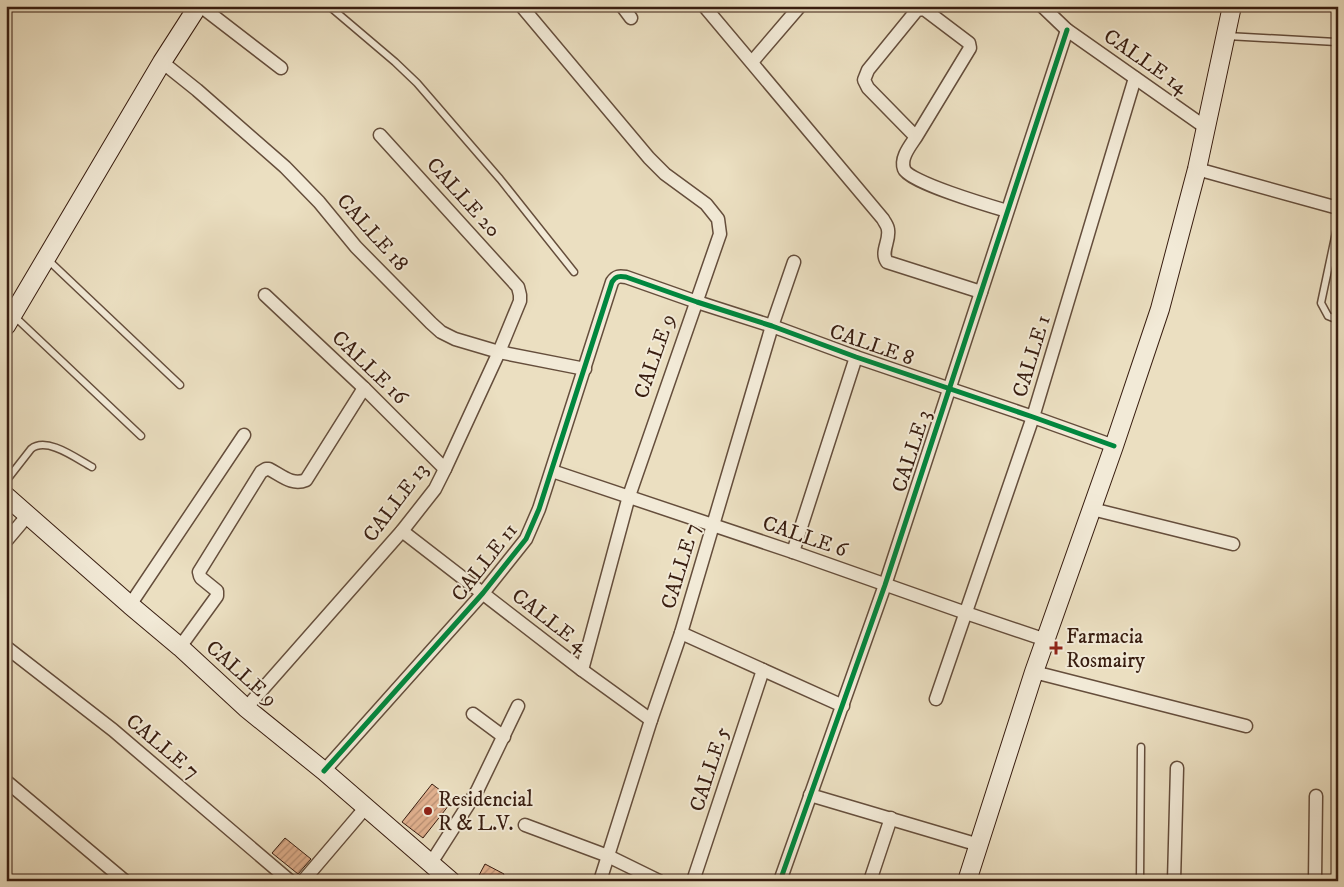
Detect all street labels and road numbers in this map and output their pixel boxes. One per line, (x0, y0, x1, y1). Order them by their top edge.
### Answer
street label: CALLE 14 (1098, 23, 1193, 101)
street label: CALLE 20 (421, 152, 506, 243)
street label: CALLE 18 (331, 189, 414, 277)
street label: CALLE 9 (628, 311, 681, 402)
street label: CALLE 1 (1007, 312, 1057, 401)
street label: CALLE 8 (826, 318, 917, 371)
street label: CALLE 16 (326, 325, 413, 411)
street label: CALLE 3 (886, 407, 937, 496)
street label: CALLE 13 (358, 458, 434, 547)
street label: CALLE 6 (759, 510, 851, 564)
street label: CALLE 11 (446, 518, 523, 607)
street label: CALLE 7 (656, 520, 706, 612)
street label: CALLE 4 (506, 583, 593, 659)
street label: CALLE 9 (200, 635, 283, 713)
street label: CALLE 7 (120, 709, 204, 785)
street label: CALLE 5 (684, 724, 736, 815)

